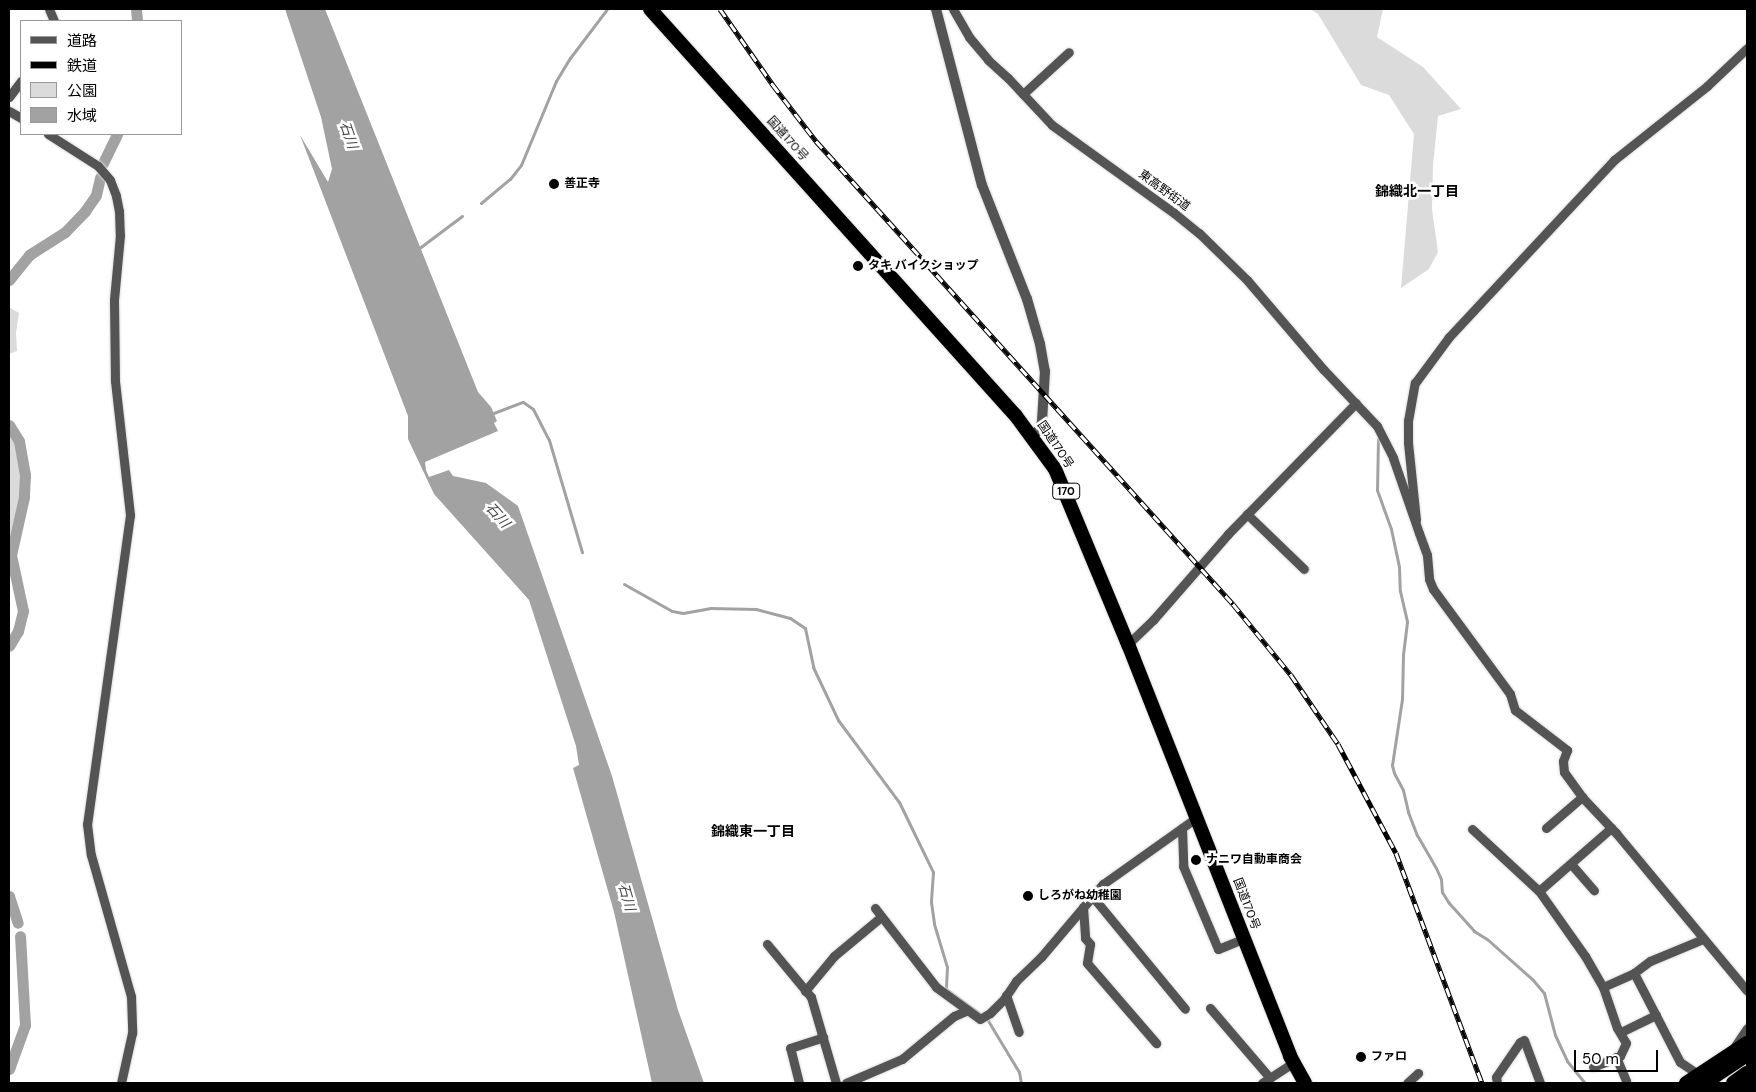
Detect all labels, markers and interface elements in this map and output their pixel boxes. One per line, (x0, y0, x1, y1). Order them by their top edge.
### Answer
legend (20, 20, 182, 135)
text: 道路 (67, 31, 97, 51)
text: 鉄道 (67, 56, 97, 76)
text: 公園 (67, 81, 97, 101)
text: 水域 (67, 106, 97, 126)
street label: 国道170号 (764, 114, 810, 164)
water label: 石川 (336, 119, 362, 151)
street label: 東高野街道 (1135, 168, 1193, 214)
place label: 善正寺 (564, 177, 600, 191)
marker: 善正寺 (548, 178, 560, 190)
district label: 錦織北一丁目 (1375, 183, 1459, 199)
place label: タキ バイクショップ (868, 259, 979, 273)
marker: タキ バイクショップ (852, 260, 864, 272)
street label: 国道170号 (1034, 419, 1076, 471)
road number: 170 (1051, 482, 1081, 500)
water label: 石川 (482, 499, 514, 531)
district label: 錦織東一丁目 (711, 823, 795, 839)
place label: ナニワ自動車商会 (1206, 853, 1302, 867)
marker: ナニワ自動車商会 (1190, 854, 1202, 866)
street label: 国道170号 (1230, 876, 1262, 932)
water label: 石川 (615, 881, 639, 913)
place label: しろがね幼稚園 (1038, 889, 1122, 903)
marker: しろがね幼稚園 (1022, 890, 1034, 902)
scale bar (1576, 1040, 1660, 1072)
text: 50 m (1582, 1049, 1619, 1069)
place label: ファロ (1371, 1050, 1407, 1064)
marker: ファロ (1355, 1051, 1367, 1063)

